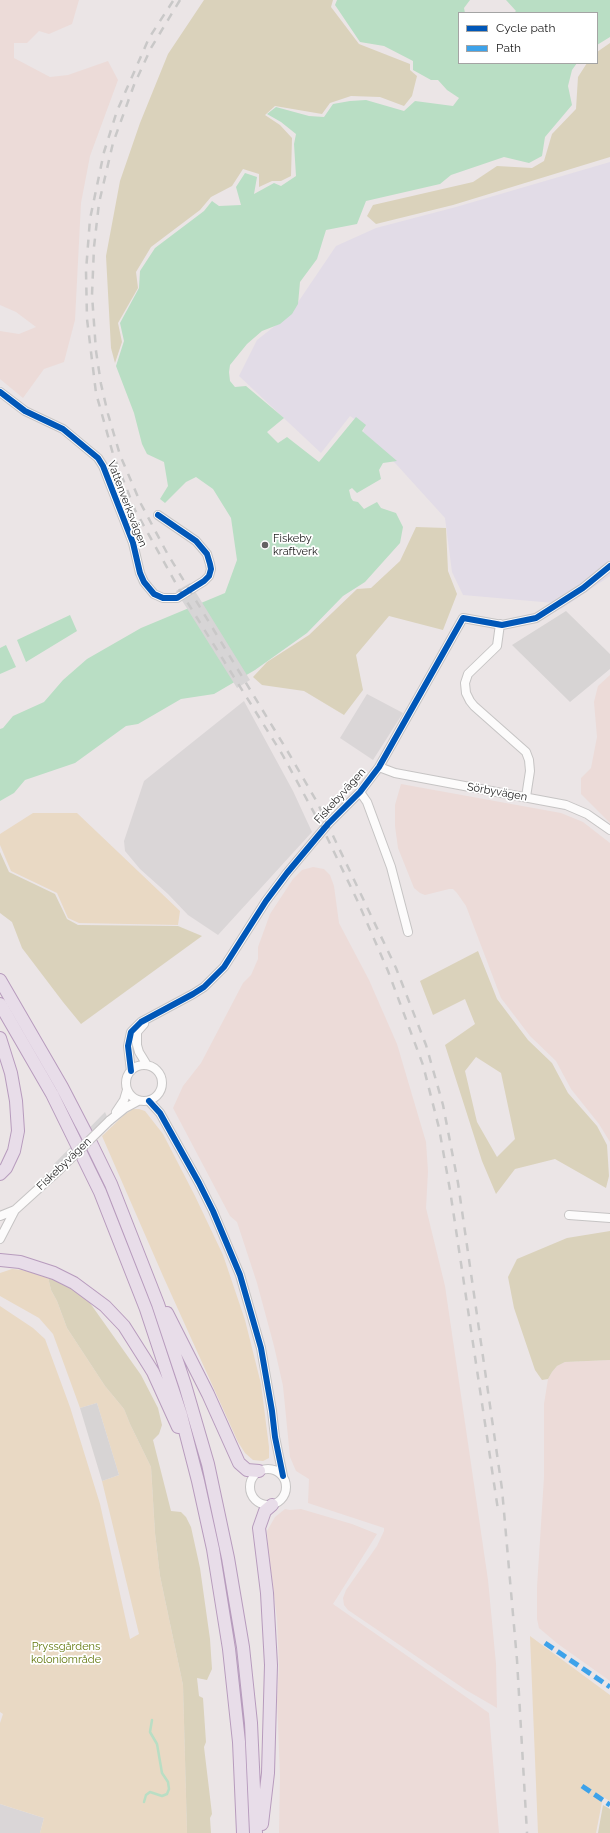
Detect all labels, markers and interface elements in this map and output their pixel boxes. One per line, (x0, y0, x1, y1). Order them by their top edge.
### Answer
legend (458, 12, 598, 64)
text: Cycle path (496, 21, 555, 35)
text: Path (496, 41, 521, 55)
street label: Vattenverksvägen (104, 459, 150, 549)
place label: Fiskeby kraftverk (273, 532, 318, 558)
marker: Fiskeby kraftverk (260, 540, 270, 550)
street label: Fiskebyvägen (312, 766, 368, 826)
street label: Sörbyvägen (466, 780, 528, 804)
street label: Fiskebyvägen (34, 1135, 94, 1193)
park label: Pryssgårdens koloniområde (31, 1640, 101, 1666)

